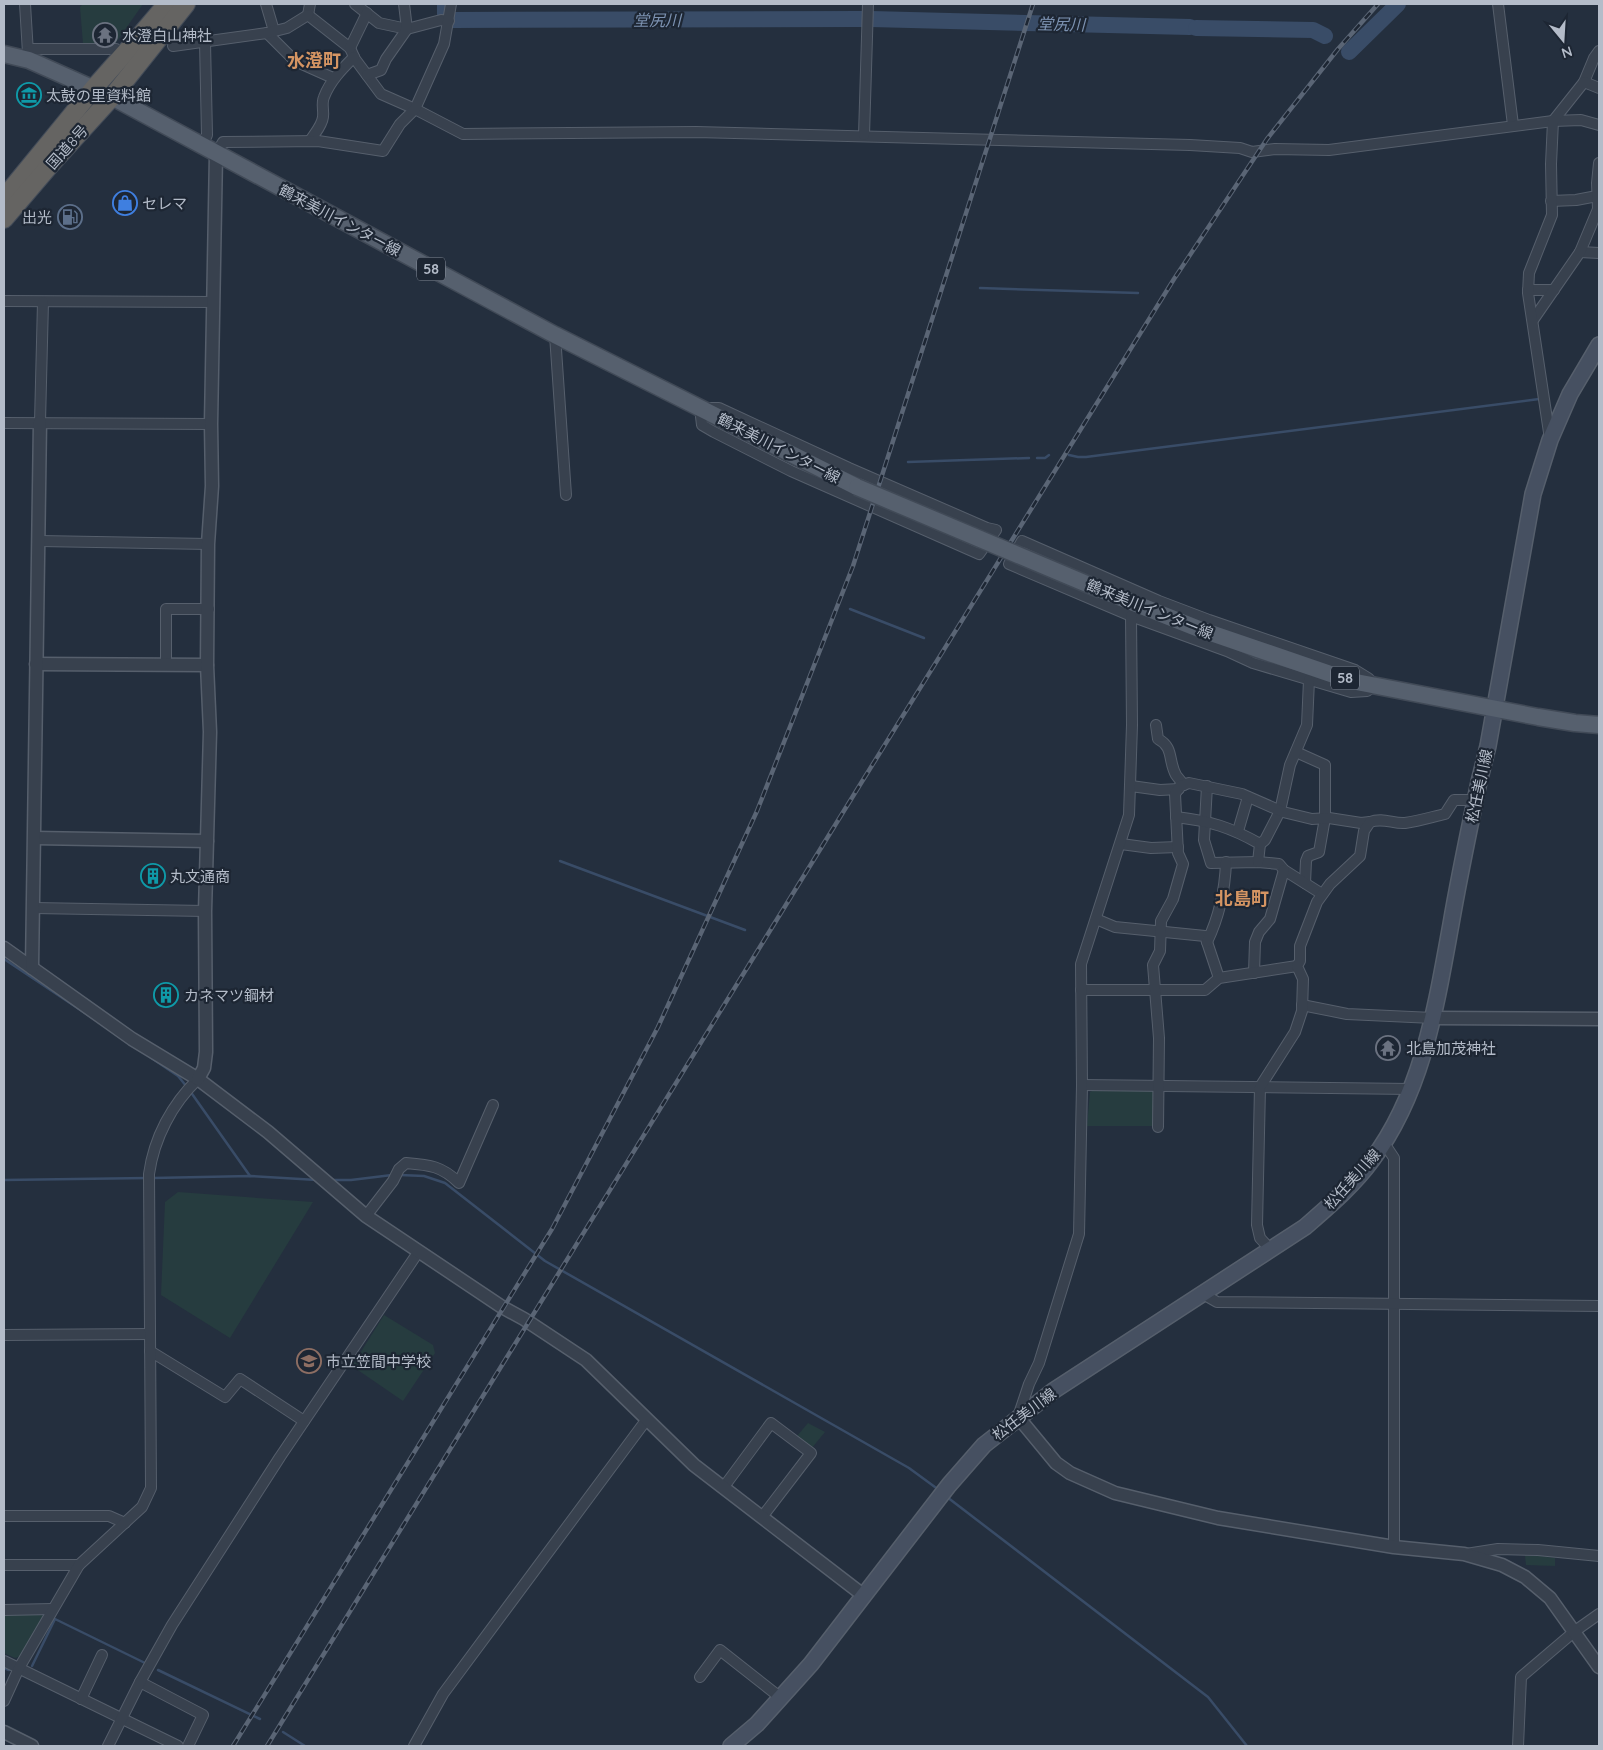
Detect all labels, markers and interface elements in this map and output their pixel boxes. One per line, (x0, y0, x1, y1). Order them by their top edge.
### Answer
water label: 堂尻川 (633, 10, 683, 30)
water label: 堂尻川 (1037, 14, 1087, 34)
north arrow (1538, 15, 1588, 65)
temple icon: 水澄白山神社 (92, 22, 118, 48)
place label: 水澄白山神社 (122, 26, 212, 45)
text: N (1559, 42, 1575, 63)
district label: 水澄町 (287, 49, 341, 72)
museum icon: 太鼓の里資料館 (16, 82, 42, 108)
place label: 太鼓の里資料館 (46, 86, 151, 105)
street label: 国道8号 (42, 121, 92, 173)
street label: 鶴来美川インター線 (276, 180, 404, 260)
shop icon: セレマ (112, 190, 138, 216)
place label: セレマ (142, 194, 187, 213)
fuel station icon: 出光 (57, 204, 83, 230)
place label: 出光 (22, 208, 52, 227)
road number: 58 (417, 258, 445, 280)
street label: 鶴来美川インター線 (715, 409, 843, 487)
street label: 鶴来美川インター線 (1084, 575, 1216, 643)
road number: 58 (1331, 666, 1359, 690)
street label: 松任美川線 (1462, 747, 1496, 825)
building icon: 丸文通商 (140, 863, 166, 889)
place label: 丸文通商 (170, 867, 230, 886)
district label: 北島町 (1215, 887, 1269, 910)
building icon: カネマツ鋼材 (153, 982, 179, 1008)
place label: カネマツ鋼材 (184, 986, 274, 1005)
temple icon: 北島加茂神社 (1375, 1035, 1401, 1061)
place label: 北島加茂神社 (1406, 1039, 1496, 1058)
street label: 松任美川線 (1320, 1145, 1384, 1213)
school or university icon: 市立笠間中学校 (296, 1348, 322, 1374)
place label: 市立笠間中学校 (326, 1352, 431, 1371)
street label: 松任美川線 (988, 1384, 1060, 1444)

